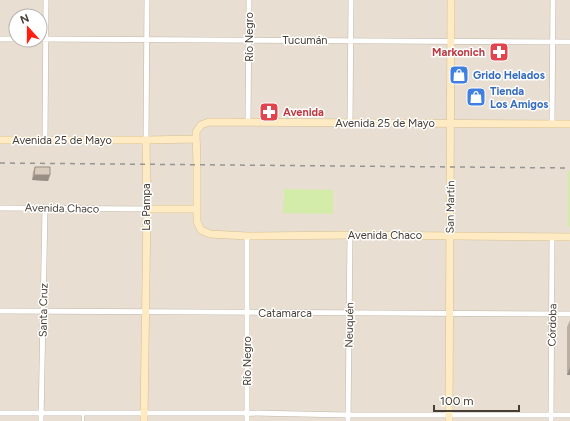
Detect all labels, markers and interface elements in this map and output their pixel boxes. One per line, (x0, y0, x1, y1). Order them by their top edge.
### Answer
north arrow (8, 8, 48, 48)
text: N (18, 12, 31, 27)
street label: Río Negro (243, 12, 256, 62)
street label: Tucumán (283, 34, 327, 47)
pharmacy icon: Markonich (488, 41, 510, 63)
place label: Markonich (432, 46, 485, 59)
shop icon: Grido Helados (448, 64, 470, 86)
place label: Grido Helados (473, 69, 545, 82)
place label: Tienda Los Amigos (490, 85, 549, 111)
shop icon: Tienda Los Amigos (465, 86, 487, 108)
pharmacy icon: Avenida (258, 101, 280, 123)
place label: Avenida (283, 106, 324, 119)
street label: Avenida 25 de Mayo (335, 117, 435, 130)
street label: Avenida 25 de Mayo (12, 134, 112, 147)
street label: San Martín (444, 181, 457, 233)
street label: La Pampa (140, 183, 153, 231)
street label: Avenida Chaco (25, 201, 99, 216)
street label: Avenida Chaco (348, 229, 422, 242)
street label: Santa Cruz (37, 283, 50, 337)
street label: Neuquén (343, 302, 356, 348)
street label: Córdoba (546, 303, 559, 347)
street label: Catamarca (258, 307, 312, 320)
street label: Río Negro (241, 336, 254, 386)
scale bar (434, 387, 519, 413)
text: 100 m (440, 394, 474, 408)

